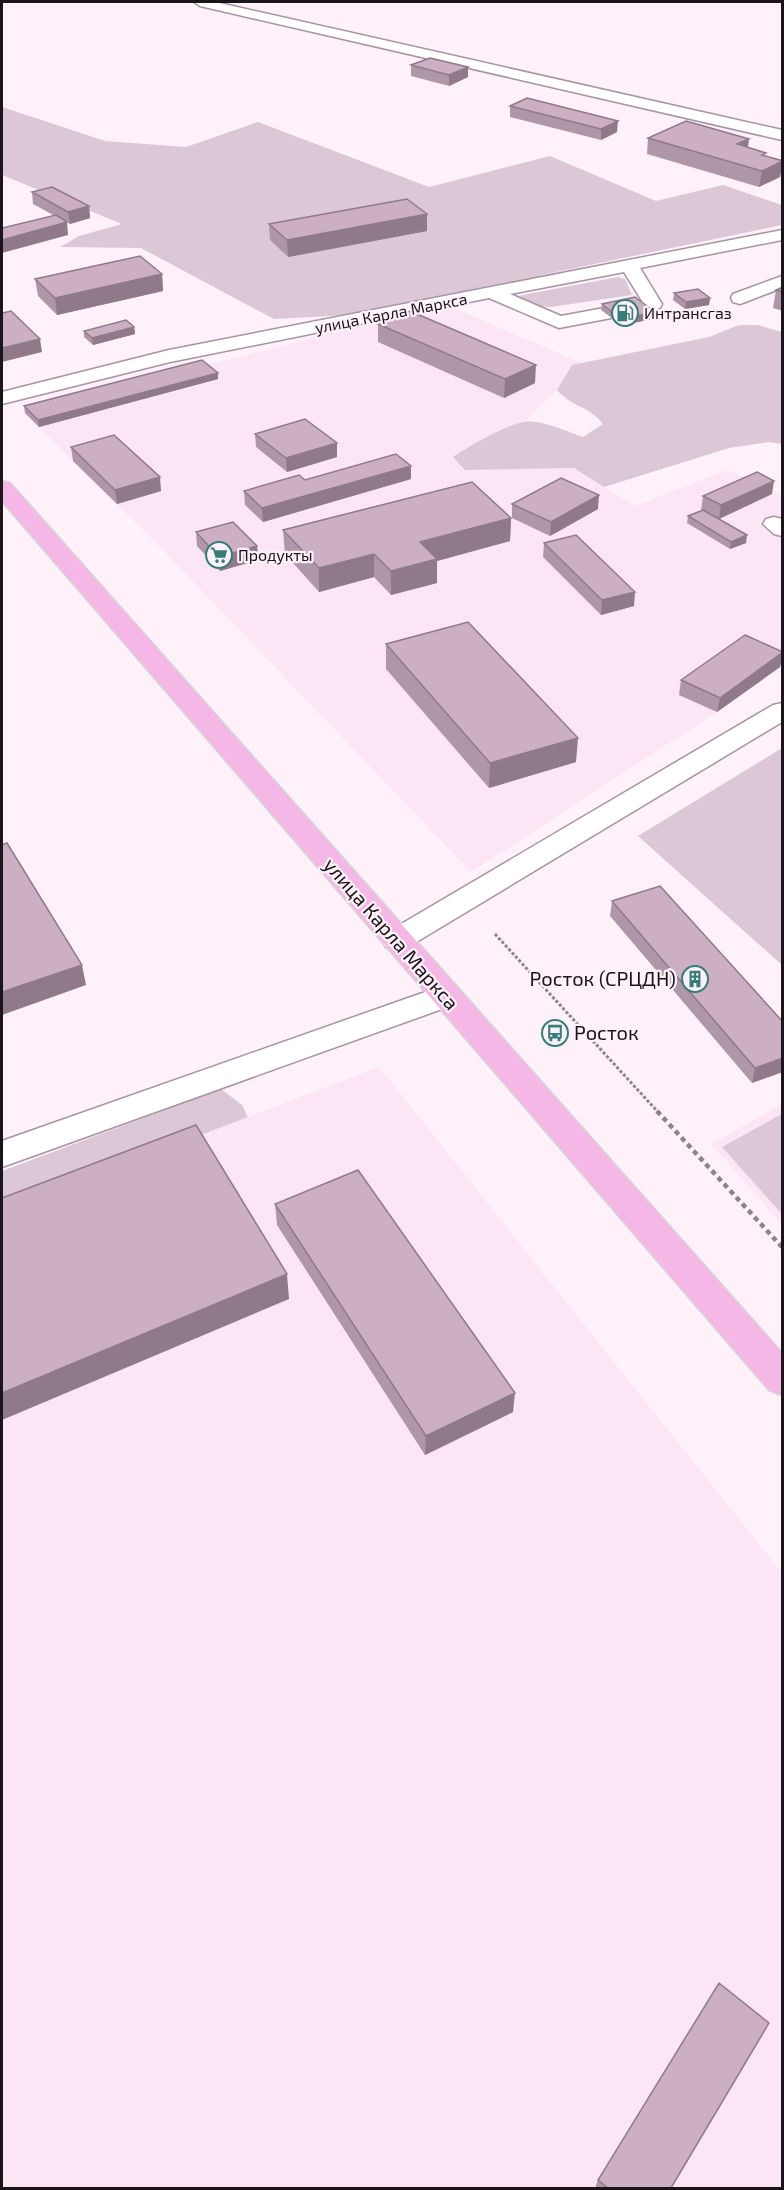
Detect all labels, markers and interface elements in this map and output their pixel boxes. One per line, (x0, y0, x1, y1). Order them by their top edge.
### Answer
street label: улица Карла Маркса (313, 288, 469, 338)
fuel station icon: Интрансгаз (610, 298, 640, 328)
place label: Интрансгаз (644, 303, 732, 322)
supermarket icon: Продукты (204, 540, 234, 570)
place label: Продукты (238, 545, 313, 565)
street label: улица Карла Маркса (318, 852, 464, 1015)
building icon: Росток (СРЦДН) (680, 964, 710, 994)
place label: Росток (СРЦДН) (530, 966, 676, 990)
bus stop icon: Росток (540, 1018, 570, 1048)
place label: Росток (574, 1020, 639, 1044)

